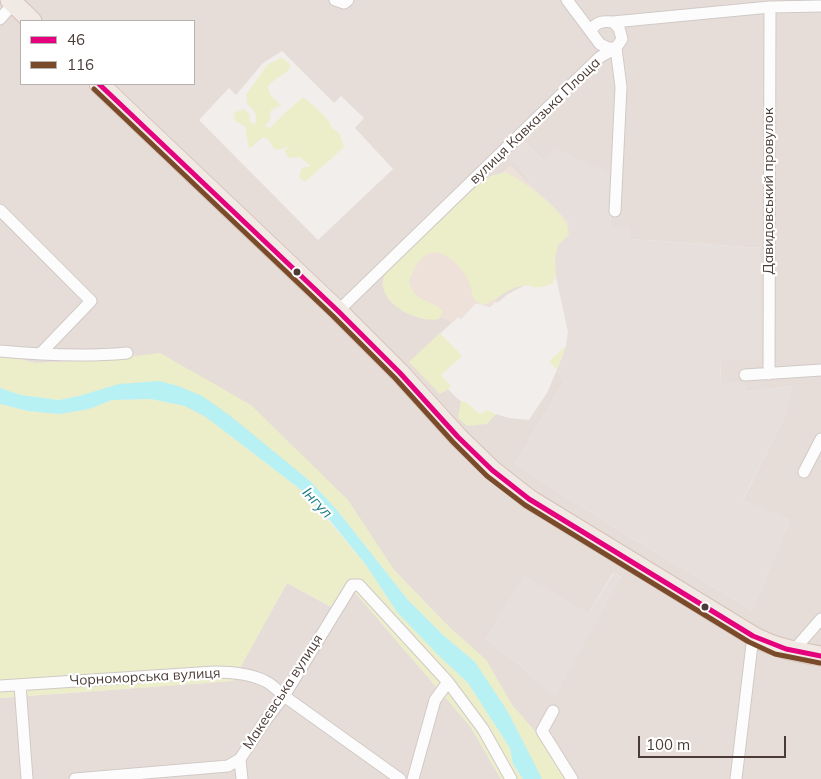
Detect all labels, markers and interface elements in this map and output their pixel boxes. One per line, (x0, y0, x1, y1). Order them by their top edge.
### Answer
legend (20, 20, 195, 85)
text: 46 (67, 30, 85, 49)
street label: вулиця Кавказька Площа (466, 54, 604, 188)
text: 116 (67, 55, 94, 74)
street label: Давидовський провулок (761, 108, 777, 274)
unlabelled marker (292, 267, 302, 277)
water label: Інгул (298, 484, 336, 522)
unlabelled marker (700, 602, 710, 612)
street label: Макеєвська вулиця (240, 632, 326, 752)
street label: Чорноморська вулиця (69, 665, 221, 689)
scale bar (641, 726, 788, 758)
text: 100 m (646, 735, 690, 754)

